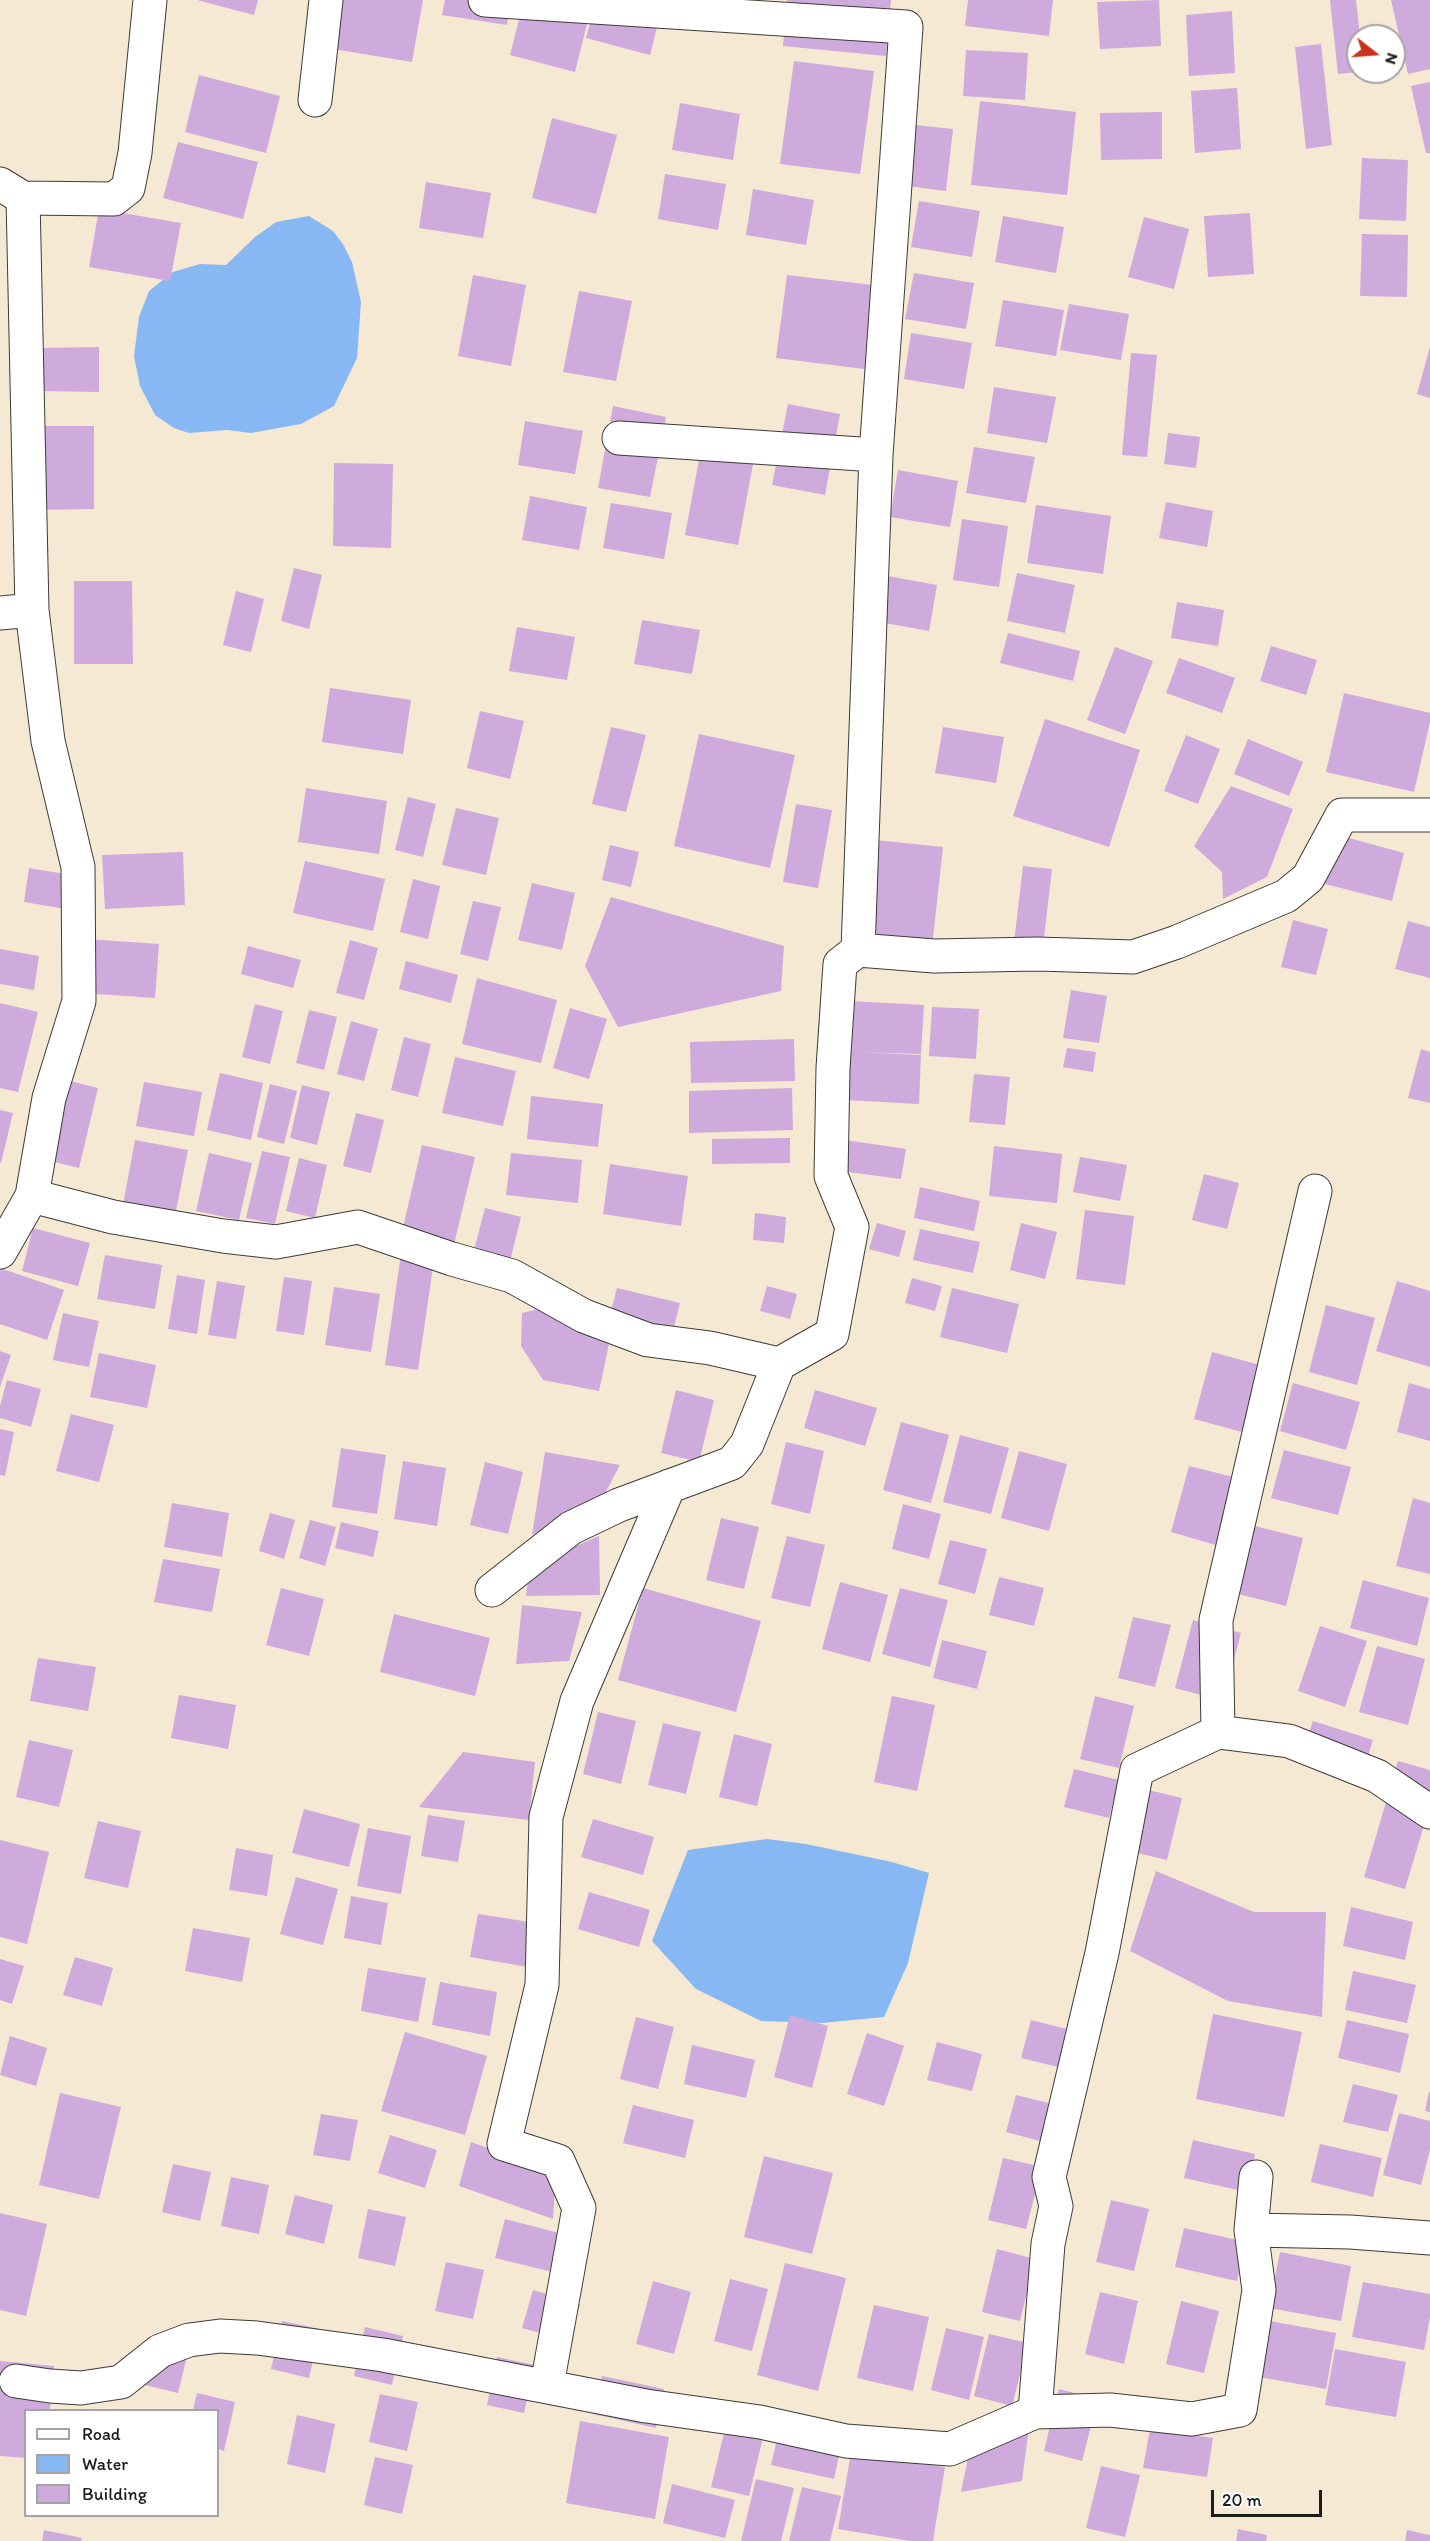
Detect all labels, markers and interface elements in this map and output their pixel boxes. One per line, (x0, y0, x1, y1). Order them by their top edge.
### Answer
north arrow (1346, 24, 1406, 84)
text: N (1381, 51, 1402, 67)
legend (24, 2409, 219, 2517)
text: Road (82, 2423, 121, 2445)
text: Water (82, 2453, 128, 2475)
scale bar (1214, 2478, 1325, 2516)
text: Building (82, 2483, 147, 2505)
text: 20 m (1222, 2489, 1262, 2511)

